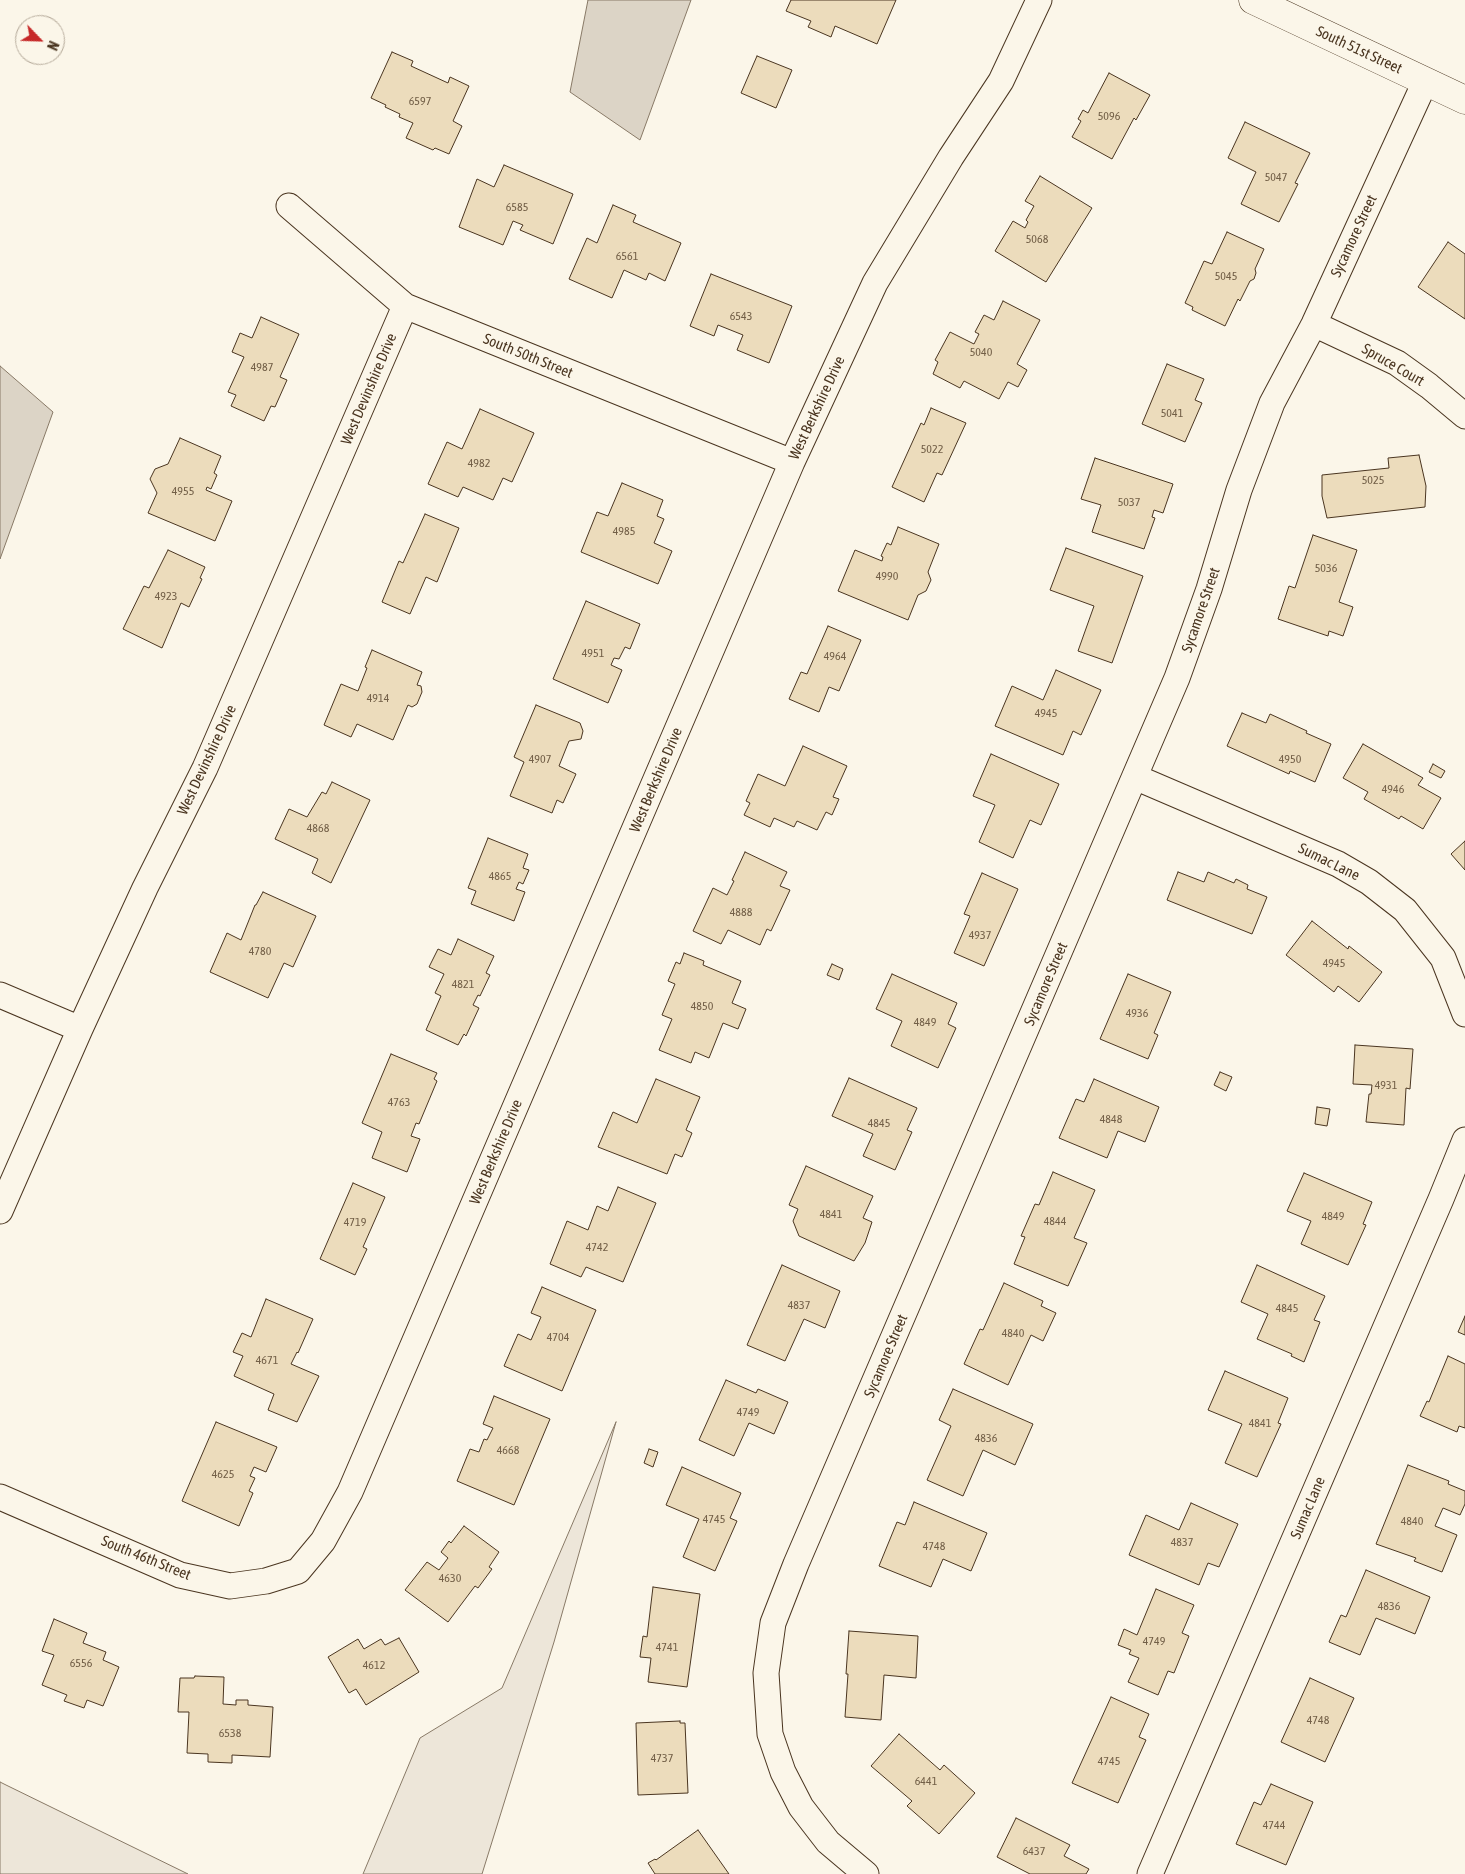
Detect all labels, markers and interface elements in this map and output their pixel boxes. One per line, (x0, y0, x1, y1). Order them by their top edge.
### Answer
north arrow (15, 15, 65, 65)
street label: South 51st Street (1313, 22, 1405, 78)
text: N (44, 39, 62, 53)
house number: 6597 (409, 94, 431, 108)
house number: 5096 (1098, 109, 1120, 123)
house number: 5047 (1265, 170, 1287, 184)
street label: Sycamore Street (1327, 192, 1381, 280)
house number: 6585 (506, 200, 528, 214)
house number: 5068 (1026, 232, 1048, 246)
house number: 6561 (616, 249, 638, 263)
house number: 5045 (1215, 269, 1237, 283)
house number: 6543 (730, 309, 752, 323)
street label: South 50th Street (481, 330, 575, 382)
street label: West Devinshire Drive (337, 331, 401, 447)
street label: Spruce Court (1359, 340, 1427, 390)
house number: 5040 (970, 345, 992, 359)
street label: West Berkshire Drive (785, 353, 849, 463)
house number: 4987 (251, 360, 273, 374)
house number: 5041 (1161, 406, 1183, 420)
house number: 5022 (921, 442, 943, 456)
house number: 4982 (468, 456, 490, 470)
house number: 5025 (1362, 473, 1384, 487)
house number: 4955 (172, 484, 194, 498)
house number: 5037 (1118, 495, 1140, 509)
house number: 4985 (613, 524, 635, 538)
house number: 5036 (1315, 561, 1337, 575)
street label: Sycamore Street (1178, 565, 1224, 655)
house number: 4990 (876, 569, 898, 583)
house number: 4923 (155, 589, 177, 603)
house number: 4951 (582, 646, 604, 660)
house number: 4964 (824, 649, 846, 663)
house number: 4914 (367, 691, 389, 705)
street label: West Devinshire Drive (174, 702, 240, 818)
house number: 4945 (1035, 706, 1057, 720)
street label: West Berkshire Drive (626, 725, 686, 835)
house number: 4907 (529, 752, 551, 766)
house number: 4950 (1279, 752, 1301, 766)
house number: 4946 (1382, 782, 1404, 796)
house number: 4868 (307, 821, 329, 835)
street label: Sumac Lane (1295, 839, 1363, 885)
house number: 4865 (489, 869, 511, 883)
house number: 4888 (730, 905, 752, 919)
house number: 4937 (969, 928, 991, 942)
street label: Sycamore Street (1020, 940, 1072, 1028)
house number: 4780 (249, 944, 271, 958)
house number: 4945 (1323, 956, 1345, 970)
house number: 4821 (452, 977, 474, 991)
house number: 4850 (691, 999, 713, 1013)
house number: 4936 (1126, 1006, 1148, 1020)
house number: 4849 (914, 1015, 936, 1029)
house number: 4931 (1375, 1078, 1397, 1092)
house number: 4763 (388, 1095, 410, 1109)
street label: West Berkshire Drive (466, 1097, 526, 1207)
house number: 4848 (1100, 1112, 1122, 1126)
house number: 4845 (868, 1116, 890, 1130)
house number: 4841 (820, 1207, 842, 1221)
house number: 4849 (1322, 1209, 1344, 1223)
house number: 4844 (1044, 1214, 1066, 1228)
house number: 4719 (344, 1215, 366, 1229)
house number: 4742 (586, 1240, 608, 1254)
house number: 4837 (788, 1298, 810, 1312)
house number: 4845 (1276, 1301, 1298, 1315)
street label: Sycamore Street (860, 1312, 912, 1400)
house number: 4840 (1002, 1326, 1024, 1340)
house number: 4704 (547, 1330, 569, 1344)
house number: 4671 (256, 1353, 278, 1367)
house number: 4749 (737, 1405, 759, 1419)
house number: 4841 (1249, 1416, 1271, 1430)
house number: 4836 (975, 1431, 997, 1445)
house number: 4668 (497, 1443, 519, 1457)
house number: 4625 (212, 1467, 234, 1481)
street label: Sumac Lane (1287, 1474, 1329, 1542)
house number: 4745 (703, 1512, 725, 1526)
house number: 4840 (1401, 1514, 1423, 1528)
street label: South 46th Street (99, 1532, 193, 1584)
house number: 4837 (1171, 1535, 1193, 1549)
house number: 4748 (923, 1539, 945, 1553)
house number: 4630 (439, 1571, 461, 1585)
house number: 4836 (1378, 1599, 1400, 1613)
house number: 4749 (1143, 1634, 1165, 1648)
house number: 4741 (656, 1640, 678, 1654)
house number: 6556 (70, 1656, 92, 1670)
house number: 4612 (363, 1658, 385, 1672)
house number: 4748 (1307, 1713, 1329, 1727)
house number: 6538 (219, 1726, 241, 1740)
house number: 4737 (651, 1751, 673, 1765)
house number: 4745 (1098, 1754, 1120, 1768)
house number: 6441 (915, 1774, 937, 1788)
house number: 4744 (1263, 1818, 1285, 1832)
house number: 6437 (1023, 1844, 1045, 1858)

